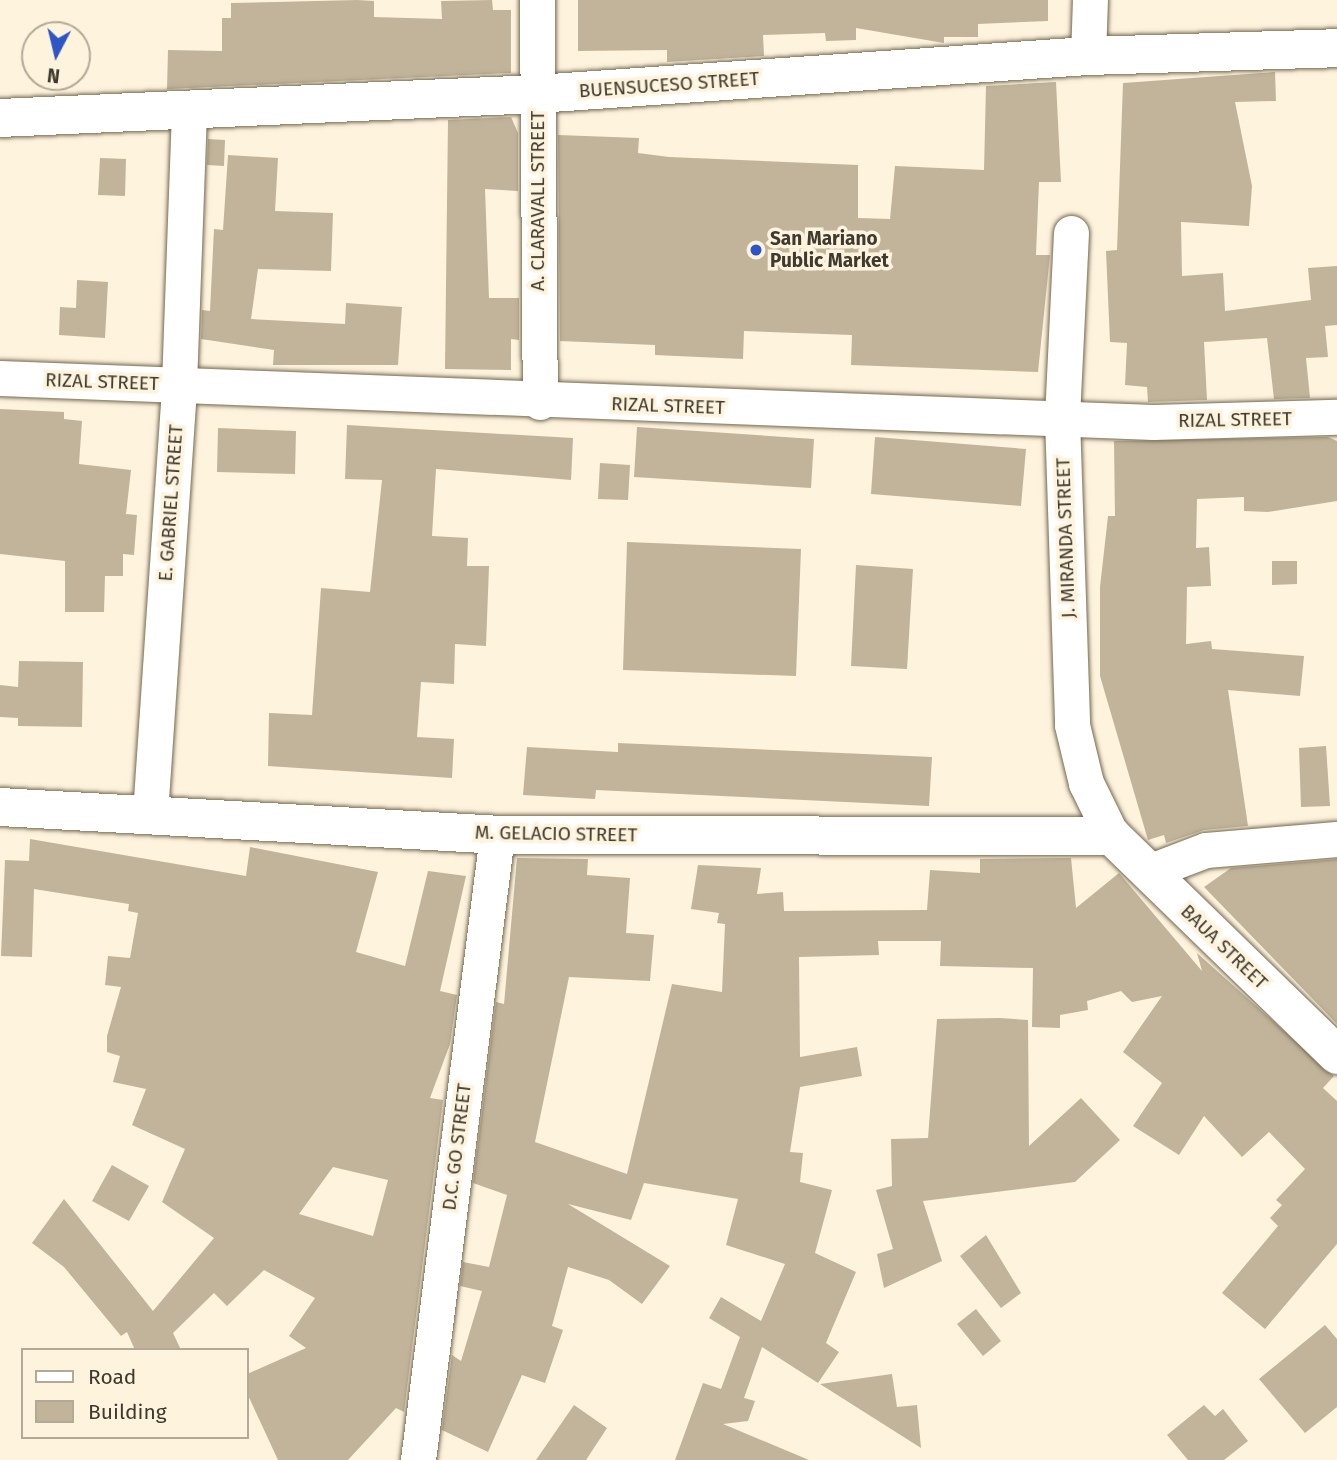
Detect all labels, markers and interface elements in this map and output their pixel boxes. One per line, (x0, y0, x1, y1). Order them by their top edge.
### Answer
north arrow (21, 21, 91, 91)
text: N (46, 63, 61, 88)
street label: BUENSUCESO STREET (578, 67, 760, 103)
street label: A. CLARAVALL STREET (527, 111, 549, 291)
place label: San Mariano Public Market (770, 228, 889, 272)
marker: San Mariano Public Market (748, 242, 764, 258)
street label: RIZAL STREET (45, 369, 159, 395)
street label: RIZAL STREET (611, 393, 725, 419)
street label: RIZAL STREET (1178, 408, 1292, 432)
street label: E. GABRIEL STREET (154, 424, 188, 582)
street label: J. MIRANDA STREET (1052, 457, 1080, 619)
street label: M. GELACIO STREET (475, 821, 637, 847)
street label: BAUA STREET (1176, 900, 1272, 994)
street label: D.C. GO STREET (438, 1082, 476, 1212)
legend (21, 1348, 248, 1439)
text: Road (88, 1364, 136, 1390)
text: Building (88, 1399, 167, 1425)

